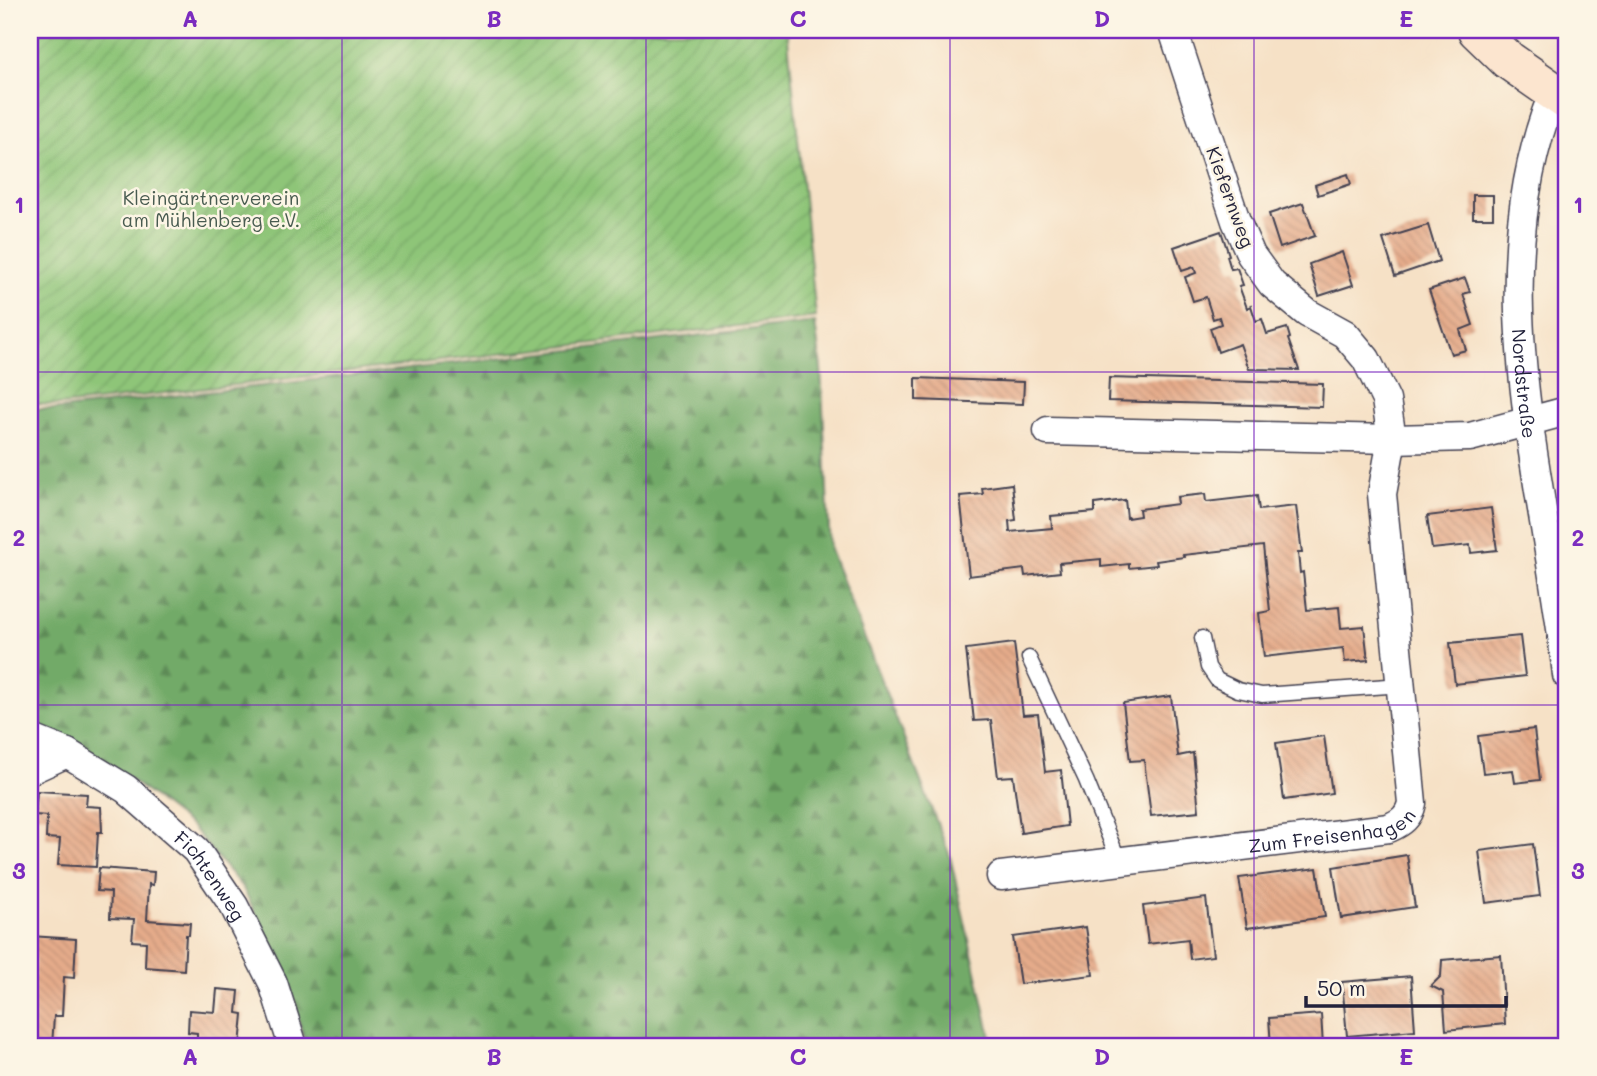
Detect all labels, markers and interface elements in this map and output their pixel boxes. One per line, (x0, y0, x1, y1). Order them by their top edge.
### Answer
text: A (182, 3, 198, 33)
text: B (486, 3, 502, 33)
text: C (789, 3, 807, 33)
text: D (1094, 3, 1110, 33)
text: E (1399, 3, 1413, 33)
street label: Kiefernweg (1201, 143, 1261, 251)
park label: Kleingärtnerverein am Mühlenberg e.V. (122, 185, 300, 232)
text: 1 (14, 189, 24, 219)
text: 1 (1573, 189, 1583, 219)
street label: Nordstraße (1507, 328, 1543, 440)
text: 2 (13, 522, 25, 552)
text: 2 (1572, 522, 1584, 552)
street label: Zum Freisenhagen (1247, 804, 1420, 858)
street label: Fichtenweg (170, 825, 252, 925)
text: 3 (12, 855, 26, 885)
text: 3 (1571, 855, 1585, 885)
scale bar (1306, 964, 1506, 1008)
text: 50 m (1317, 974, 1366, 1001)
text: A (182, 1041, 198, 1071)
text: B (486, 1041, 502, 1071)
text: C (789, 1041, 807, 1071)
text: D (1094, 1041, 1110, 1071)
text: E (1399, 1041, 1413, 1071)

